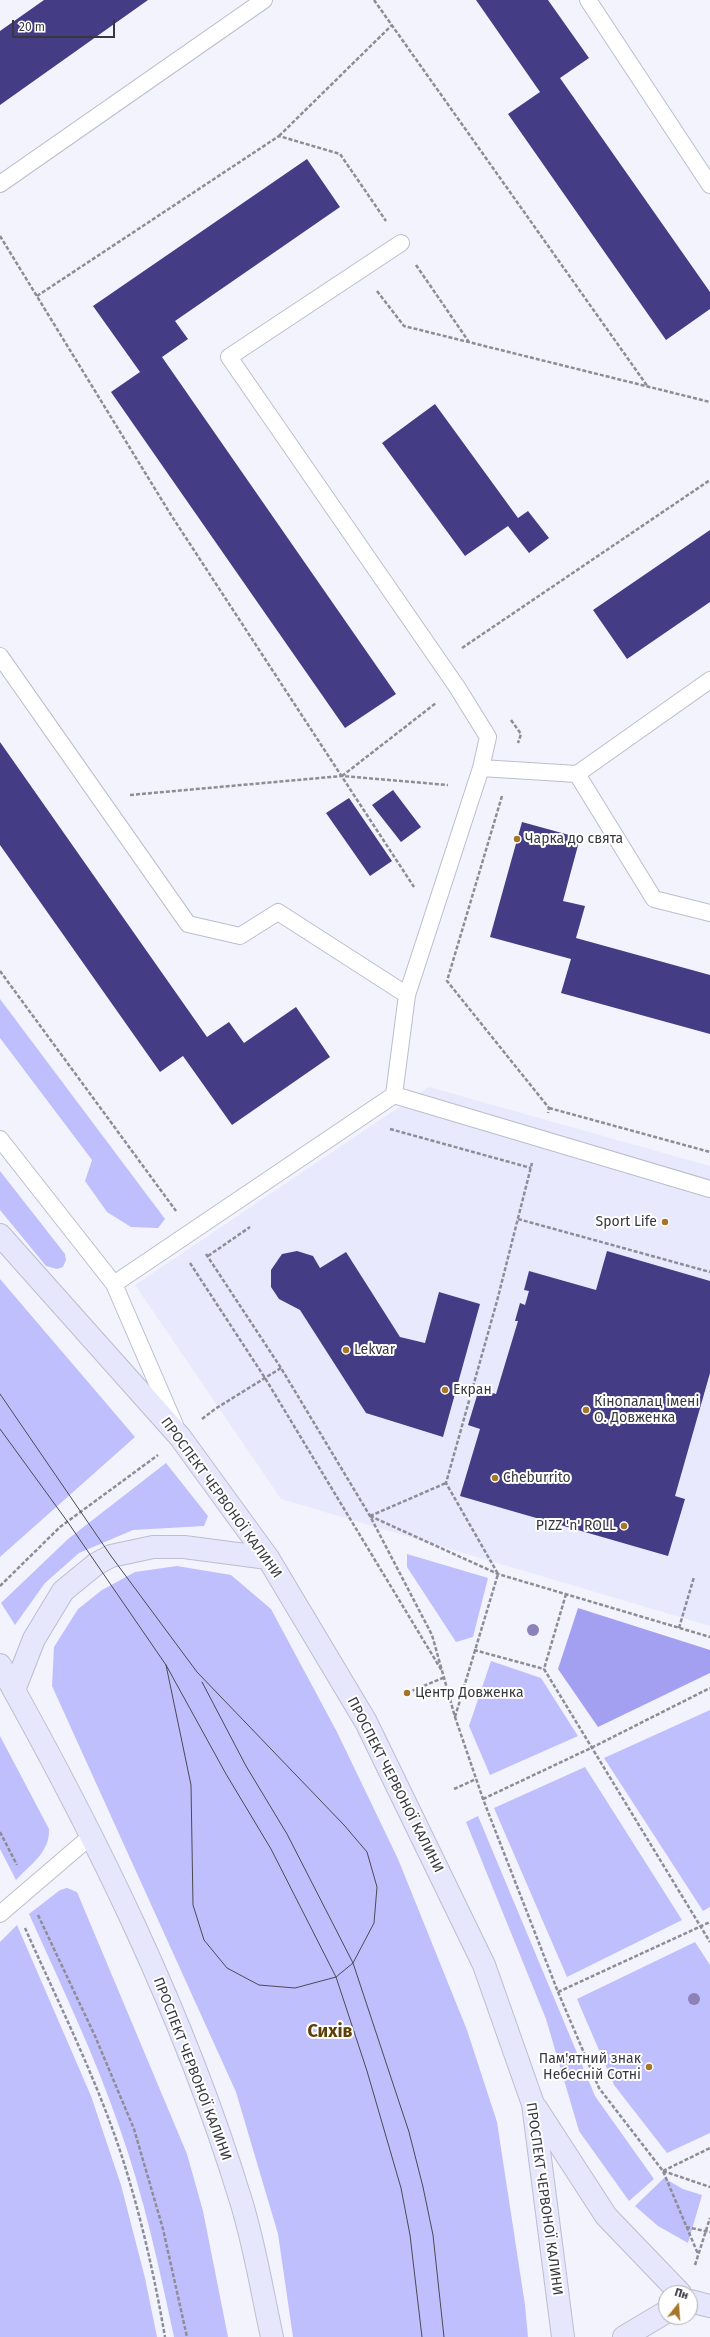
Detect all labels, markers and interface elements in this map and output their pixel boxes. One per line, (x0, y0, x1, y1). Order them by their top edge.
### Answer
scale bar (14, 12, 117, 38)
text: 20 m (19, 20, 45, 34)
place label: Чарка до свята (525, 831, 623, 847)
marker: Чарка до свята (512, 834, 522, 844)
place label: Sport Life (596, 1214, 657, 1230)
marker: Sport Life (660, 1217, 670, 1227)
place label: Lekvar (354, 1342, 395, 1358)
marker: Lekvar (341, 1345, 351, 1355)
place label: Екран (453, 1382, 492, 1398)
marker: Екран (440, 1385, 450, 1395)
place label: Кінопалац імені О. Довженка (594, 1394, 699, 1426)
marker: Кінопалац імені О. Довженка (581, 1405, 591, 1415)
street label: ПРОСПЕКТ ЧЕРВОНОЇ КАЛИНИ (157, 1414, 285, 1582)
place label: Cheburrito (503, 1470, 571, 1486)
marker: Cheburrito (490, 1473, 500, 1483)
place label: PIZZ 'n' ROLL (536, 1518, 616, 1534)
marker: PIZZ 'n' ROLL (619, 1521, 629, 1531)
place label: Центр Довженка (415, 1685, 524, 1701)
marker: Центр Довженка (402, 1688, 412, 1698)
street label: ПРОСПЕКТ ЧЕРВОНОЇ КАЛИНИ (343, 1694, 447, 1876)
street label: ПРОСПЕКТ ЧЕРВОНОЇ КАЛИНИ (149, 1975, 235, 2163)
district label: Сихів (307, 2021, 353, 2043)
place label: Пам'ятний знак Небесній Сотні (539, 2051, 641, 2084)
marker: Пам'ятний знак Небесній Сотні (644, 2062, 654, 2072)
street label: ПРОСПЕКТ ЧЕРВОНОЇ КАЛИНИ (522, 2101, 566, 2297)
north arrow (658, 2285, 698, 2325)
text: Пн (673, 2286, 690, 2302)

